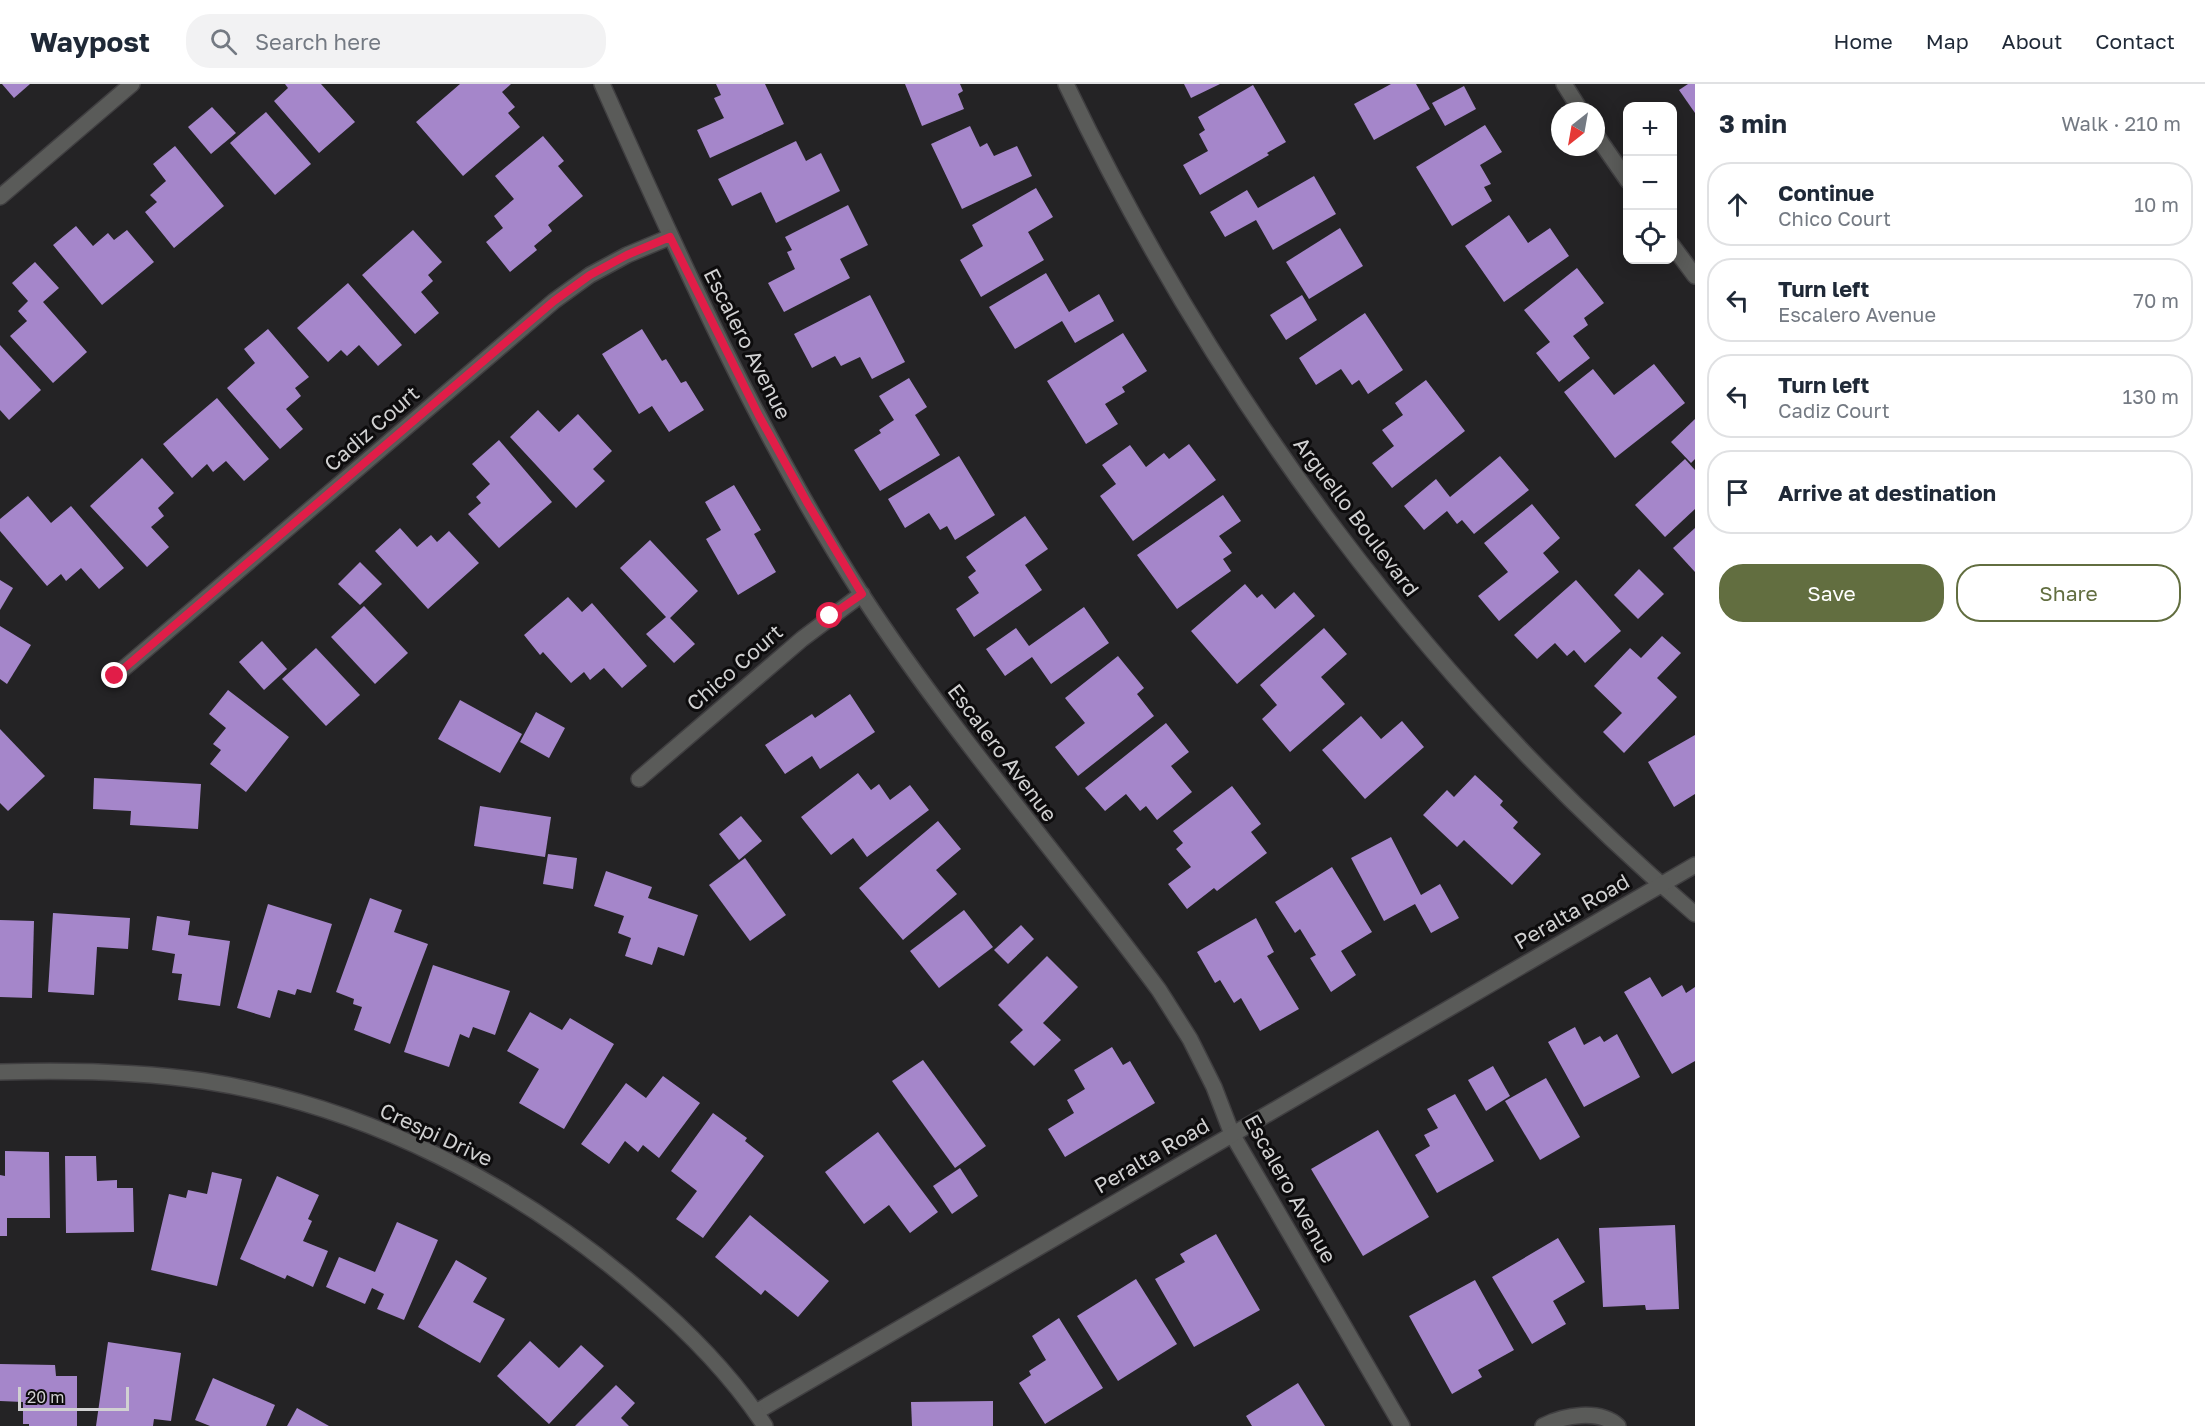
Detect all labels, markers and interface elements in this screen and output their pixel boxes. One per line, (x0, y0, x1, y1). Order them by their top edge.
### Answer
search box (186, 14, 606, 68)
text: Waypost (30, 25, 150, 58)
icon: search (207, 25, 240, 58)
text: Search here (255, 28, 381, 55)
text: Home (1833, 28, 1893, 54)
text: Map (1926, 28, 1969, 54)
text: About (2002, 28, 2062, 54)
text: Contact (2095, 28, 2175, 54)
north arrow (1551, 102, 1605, 156)
map controls (1623, 102, 1677, 264)
button: + (1623, 102, 1677, 156)
text: 3 min (1719, 108, 1787, 139)
text: Walk · 210 m (2061, 111, 2181, 135)
button: − (1623, 156, 1677, 210)
text: Continue (1778, 179, 1874, 206)
icon: ahead (1721, 188, 1754, 221)
text: 10 m (2134, 192, 2179, 216)
text: Chico Court (1778, 206, 1891, 230)
button: locate (1623, 210, 1677, 264)
street label: Escalero Avenue (699, 264, 797, 423)
text: Turn left (1778, 275, 1869, 302)
icon: left (1721, 284, 1754, 317)
text: 70 m (2133, 288, 2179, 312)
text: Escalero Avenue (1778, 302, 1936, 326)
text: Turn left (1778, 371, 1869, 398)
street label: Cadiz Court (319, 380, 424, 477)
icon: left (1721, 380, 1754, 413)
text: 130 m (2123, 384, 2179, 408)
text: Cadiz Court (1778, 398, 1890, 422)
street label: Arguello Boulevard (1289, 432, 1425, 601)
icon: arrive (1721, 476, 1754, 509)
text: Arrive at destination (1778, 479, 1996, 506)
button: Save (1719, 564, 1944, 622)
button: Share (1956, 564, 2181, 622)
route start (816, 602, 842, 628)
street label: Chico Court (681, 618, 788, 716)
route end (101, 662, 127, 688)
street label: Escalero Avenue (942, 678, 1063, 826)
street label: Peralta Road (1509, 868, 1634, 955)
street label: Crespi Drive (376, 1097, 497, 1172)
street label: Escalero Avenue (1239, 1110, 1342, 1267)
street label: Peralta Road (1089, 1112, 1214, 1199)
scale bar (18, 1384, 129, 1412)
text: 20 m (27, 1387, 64, 1407)

